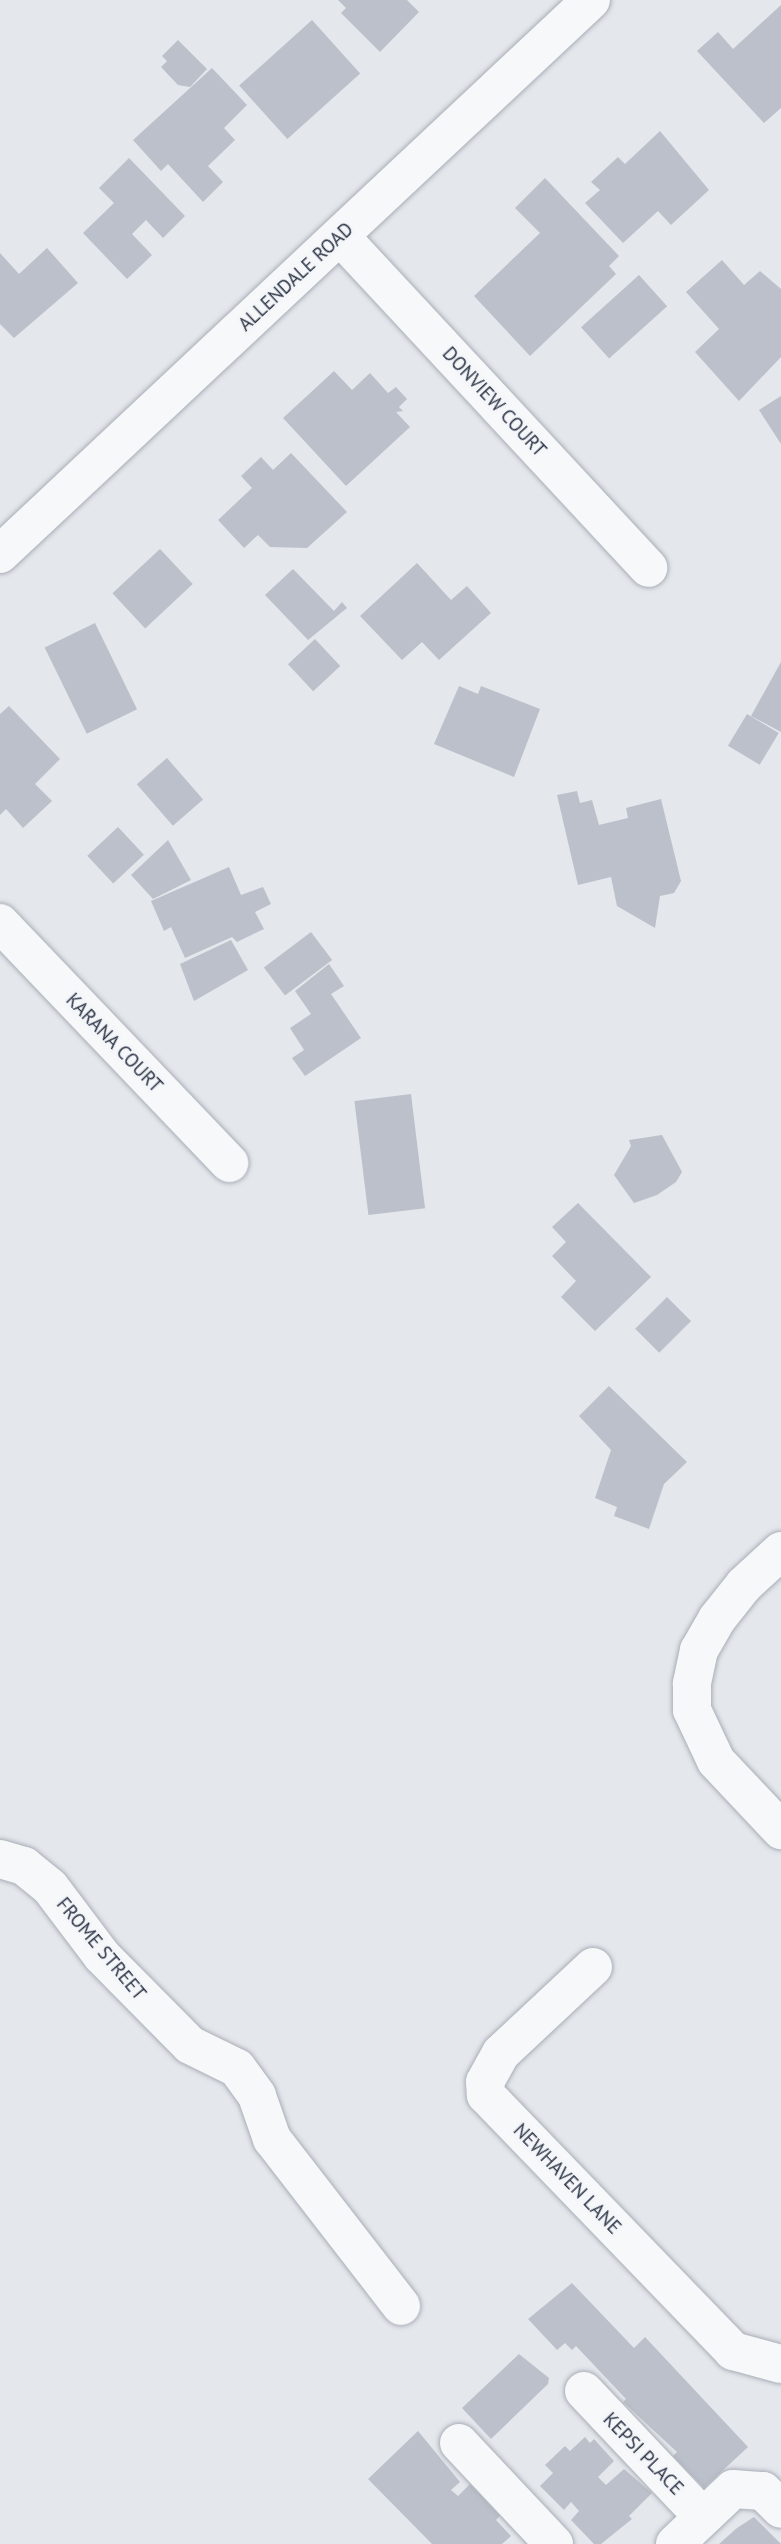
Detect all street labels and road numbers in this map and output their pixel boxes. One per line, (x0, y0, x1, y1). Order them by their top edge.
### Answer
street label: ALLENDALE ROAD (234, 218, 358, 336)
street label: DONVIEW COURT (437, 342, 551, 462)
street label: KARANA COURT (61, 989, 167, 1097)
street label: FROME STREET (52, 1893, 150, 2005)
street label: NEWHAVEN LANE (509, 2119, 625, 2239)
street label: KEPSI PLACE (598, 2408, 688, 2500)

